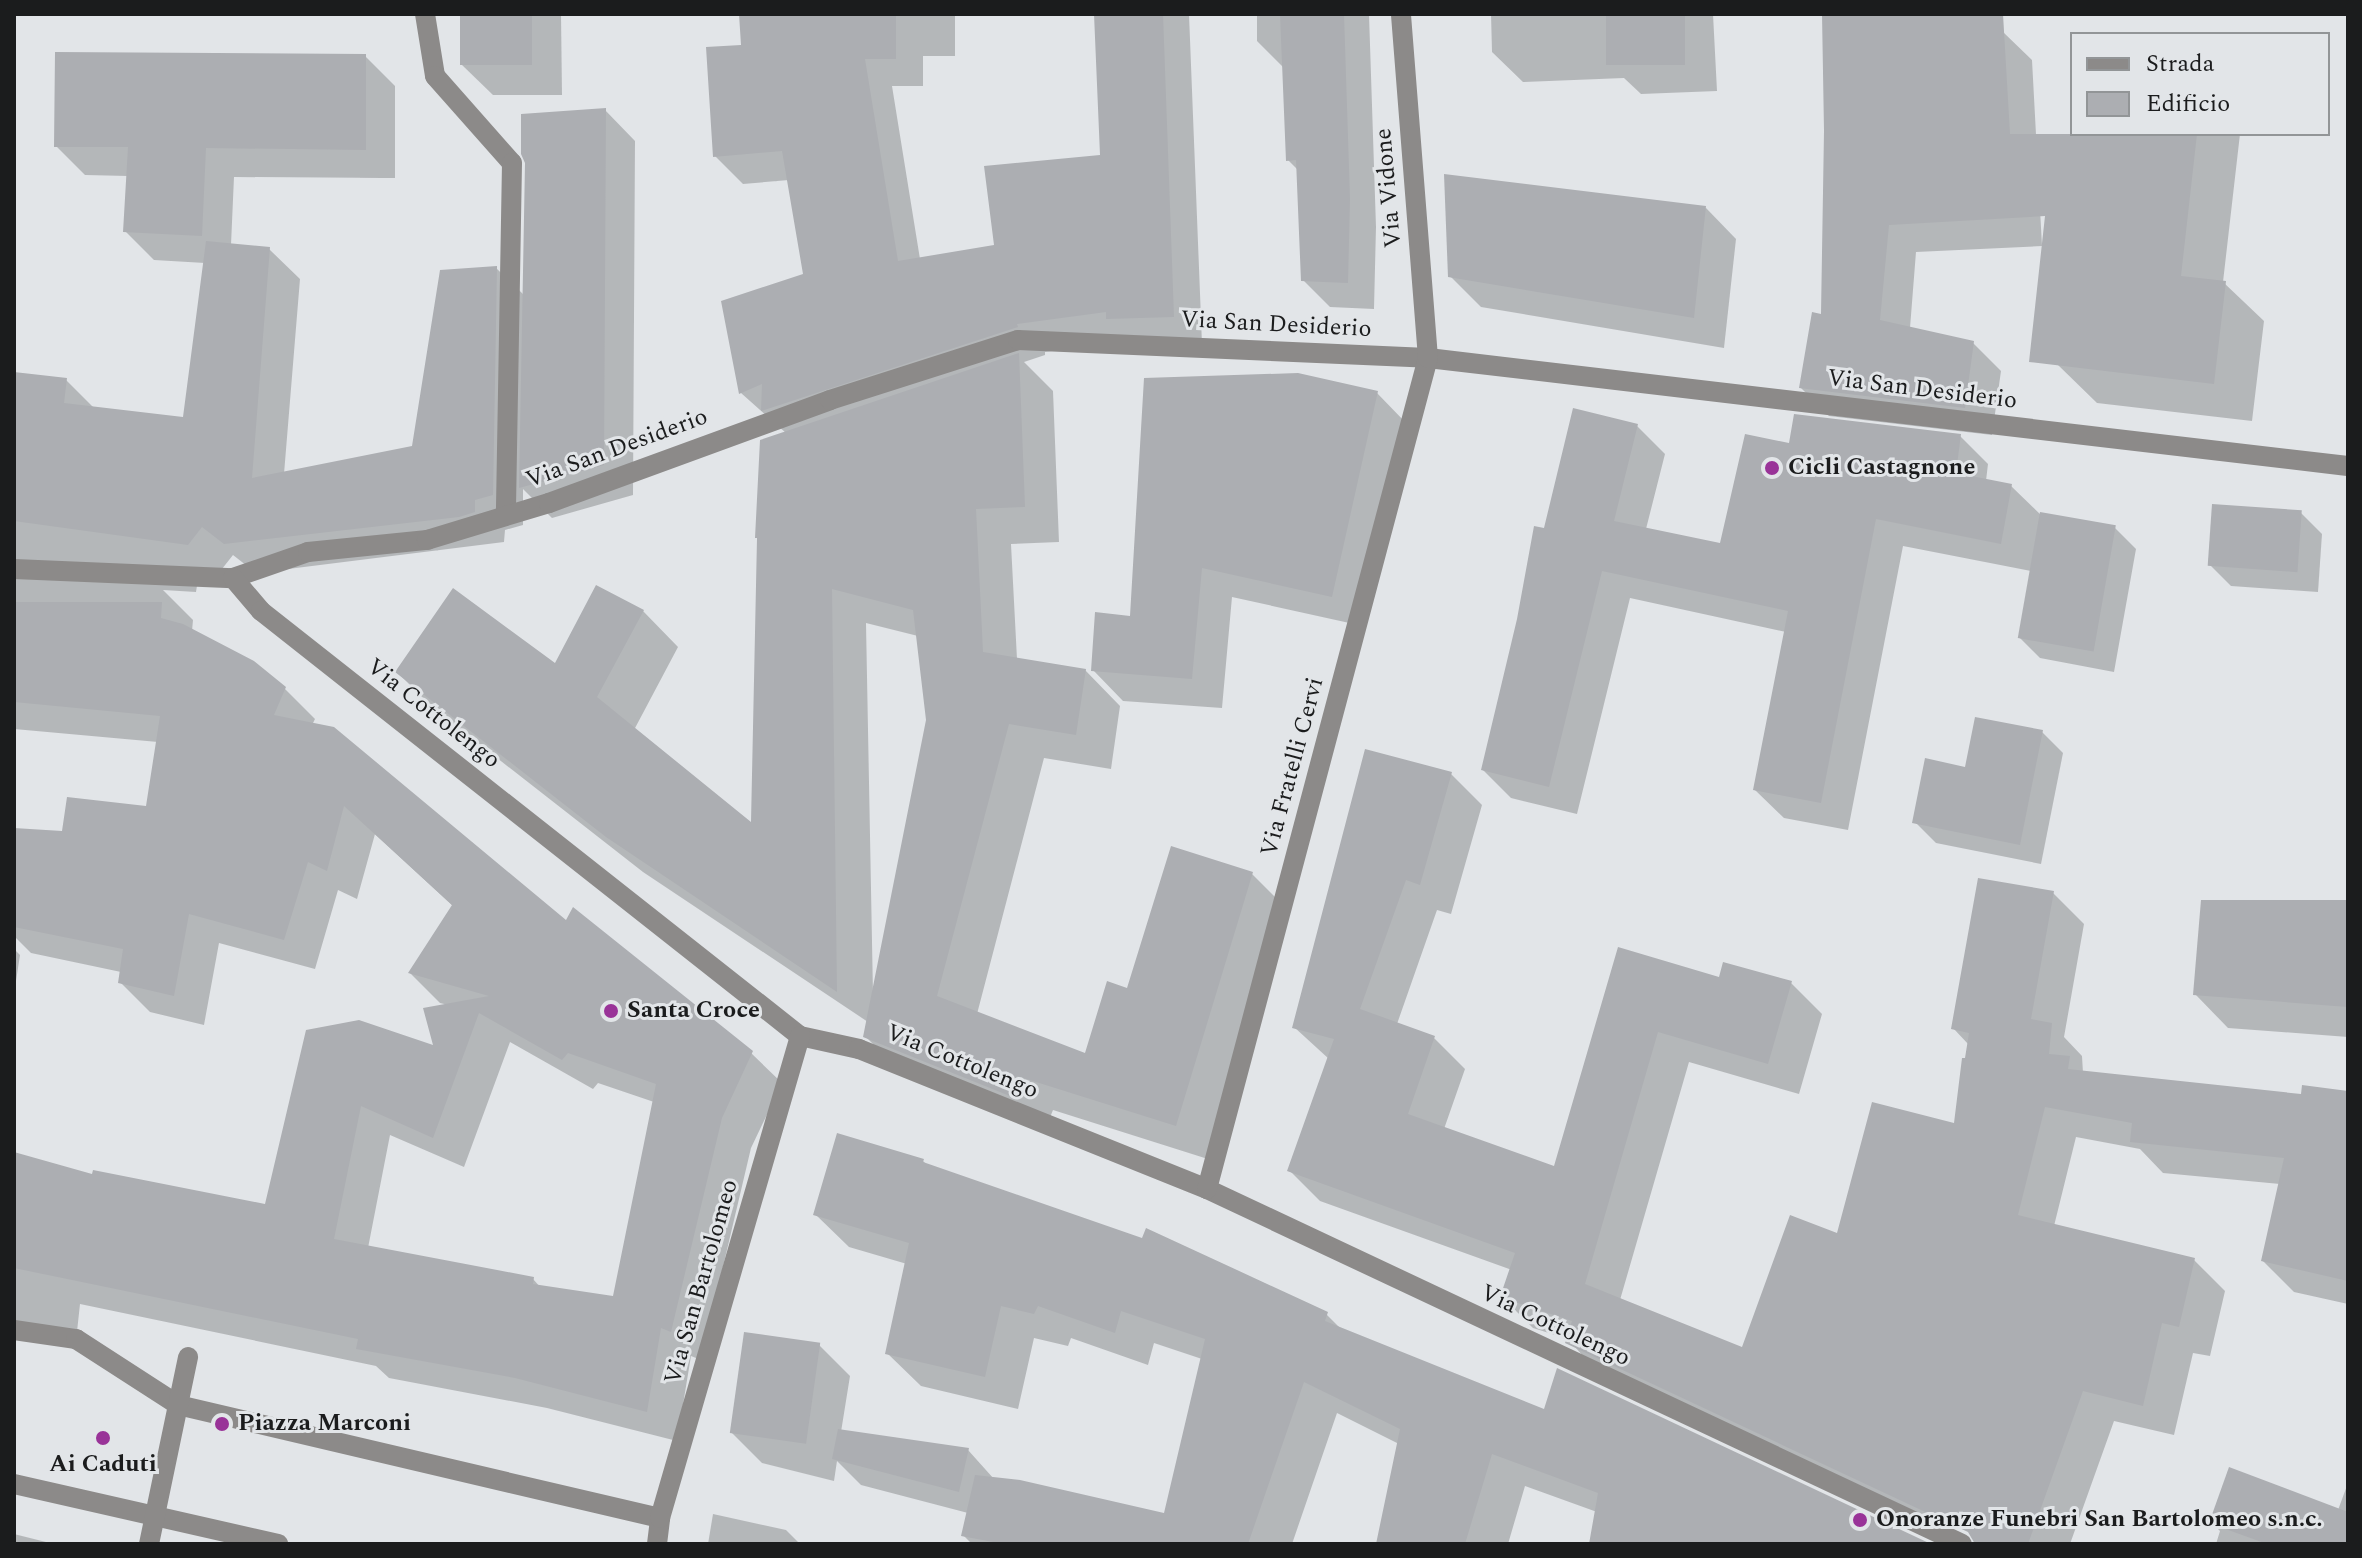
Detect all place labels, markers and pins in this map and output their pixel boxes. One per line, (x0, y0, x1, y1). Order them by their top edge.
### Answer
place label: Cicli Castagnone (1788, 454, 1975, 482)
marker: Cicli Castagnone (1763, 459, 1781, 477)
place label: Santa Croce (627, 997, 760, 1025)
marker: Santa Croce (602, 1002, 620, 1020)
place label: Piazza Marconi (238, 1410, 411, 1438)
marker: Piazza Marconi (213, 1415, 231, 1433)
marker: Ai Caduti (94, 1429, 112, 1447)
place label: Ai Caduti (49, 1451, 157, 1479)
place label: Onoranze Funebri San Bartolomeo s.n.c. (1876, 1506, 2323, 1534)
marker: Onoranze Funebri San Bartolomeo s.n.c. (1851, 1511, 1869, 1529)

